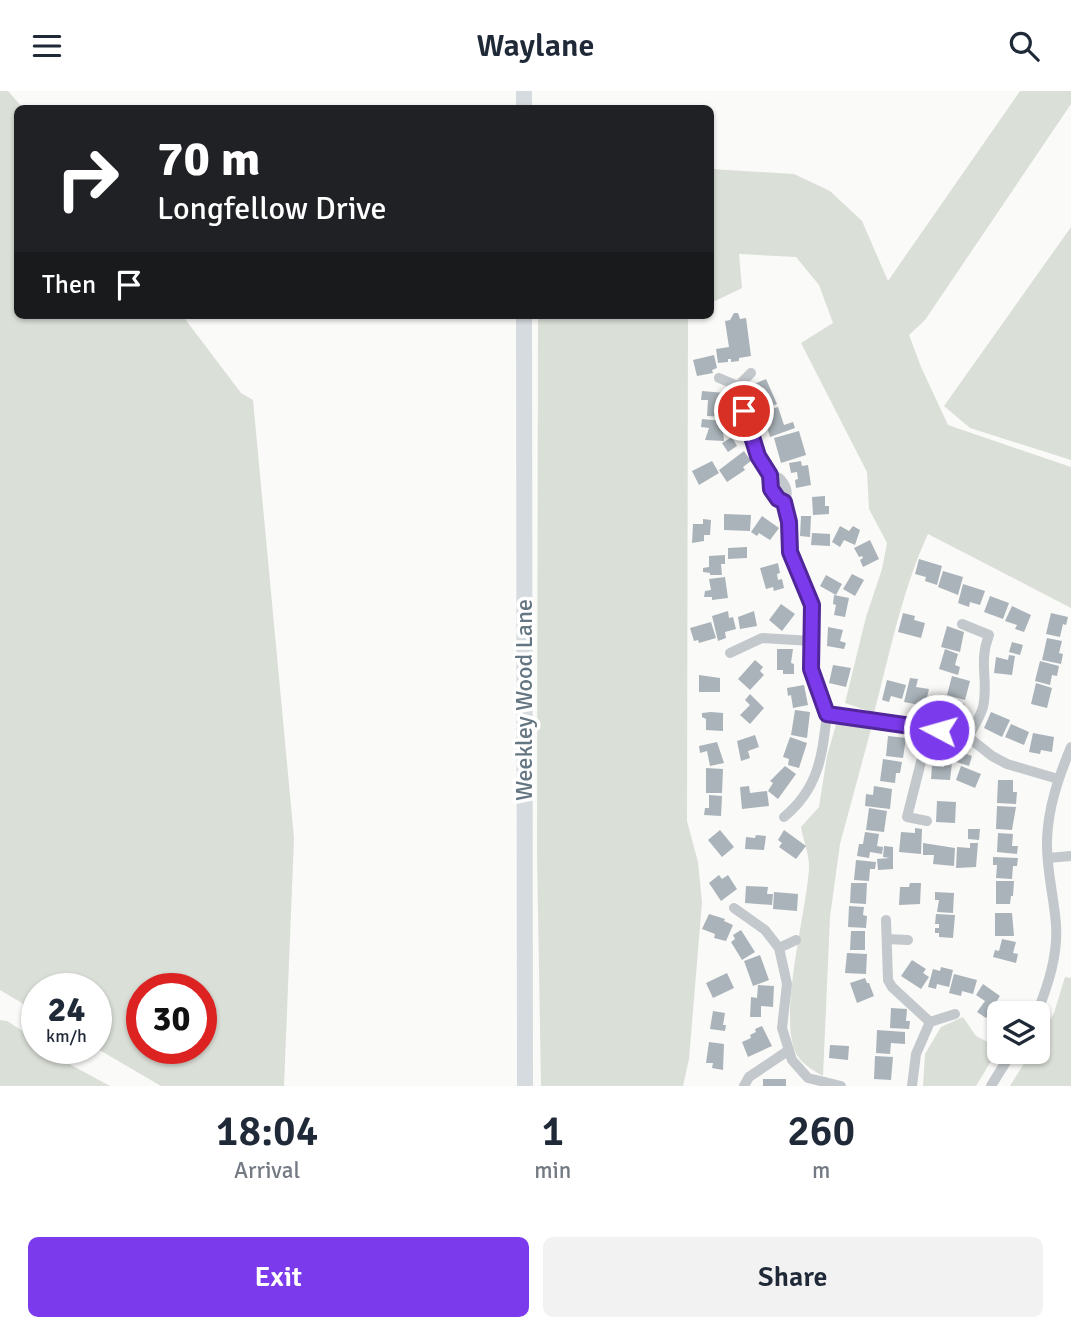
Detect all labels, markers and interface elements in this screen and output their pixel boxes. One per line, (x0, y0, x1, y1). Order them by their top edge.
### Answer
text: Waylane (477, 26, 594, 65)
icon: menu (28, 27, 66, 65)
icon: search (1005, 27, 1043, 65)
text: 70 m (157, 129, 260, 189)
icon: right (42, 133, 133, 224)
text: Longfellow Drive (157, 189, 387, 228)
icon: arrive (110, 266, 148, 304)
text: Then (42, 269, 96, 301)
pin (714, 381, 774, 441)
icon: arrive (725, 392, 763, 430)
street label: Weekley Wood Lane (509, 599, 539, 801)
position arrow (902, 693, 976, 767)
speed limit sign: 30 (126, 973, 217, 1064)
text: 24 (48, 988, 85, 1031)
map controls (987, 1001, 1050, 1064)
button: layers (987, 1001, 1050, 1064)
text: km/h (46, 1025, 87, 1047)
text: 18:04 (216, 1106, 318, 1157)
text: 1 (541, 1106, 564, 1157)
text: 260 (787, 1106, 855, 1157)
text: Arrival (234, 1156, 300, 1185)
text: min (534, 1156, 571, 1185)
text: m (812, 1156, 830, 1185)
button: Exit (28, 1237, 529, 1317)
button: Share (543, 1237, 1043, 1317)

